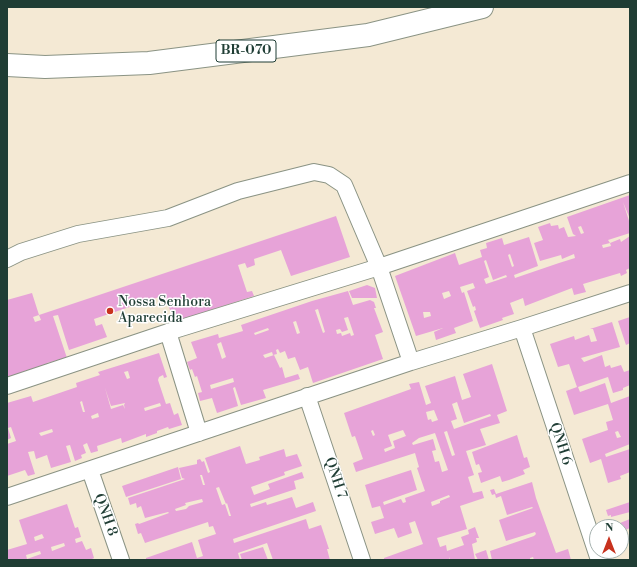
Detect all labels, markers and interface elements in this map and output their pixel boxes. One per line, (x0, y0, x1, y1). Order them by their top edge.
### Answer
road number: BR-070 (216, 40, 276, 62)
place label: Nossa Senhora Aparecida (118, 295, 211, 328)
marker: Nossa Senhora Aparecida (105, 306, 115, 316)
street label: QNH 6 (545, 421, 575, 467)
street label: QNH 7 (320, 455, 350, 501)
street label: QNH 8 (90, 491, 120, 539)
north arrow (589, 519, 629, 559)
text: N (605, 521, 613, 535)

